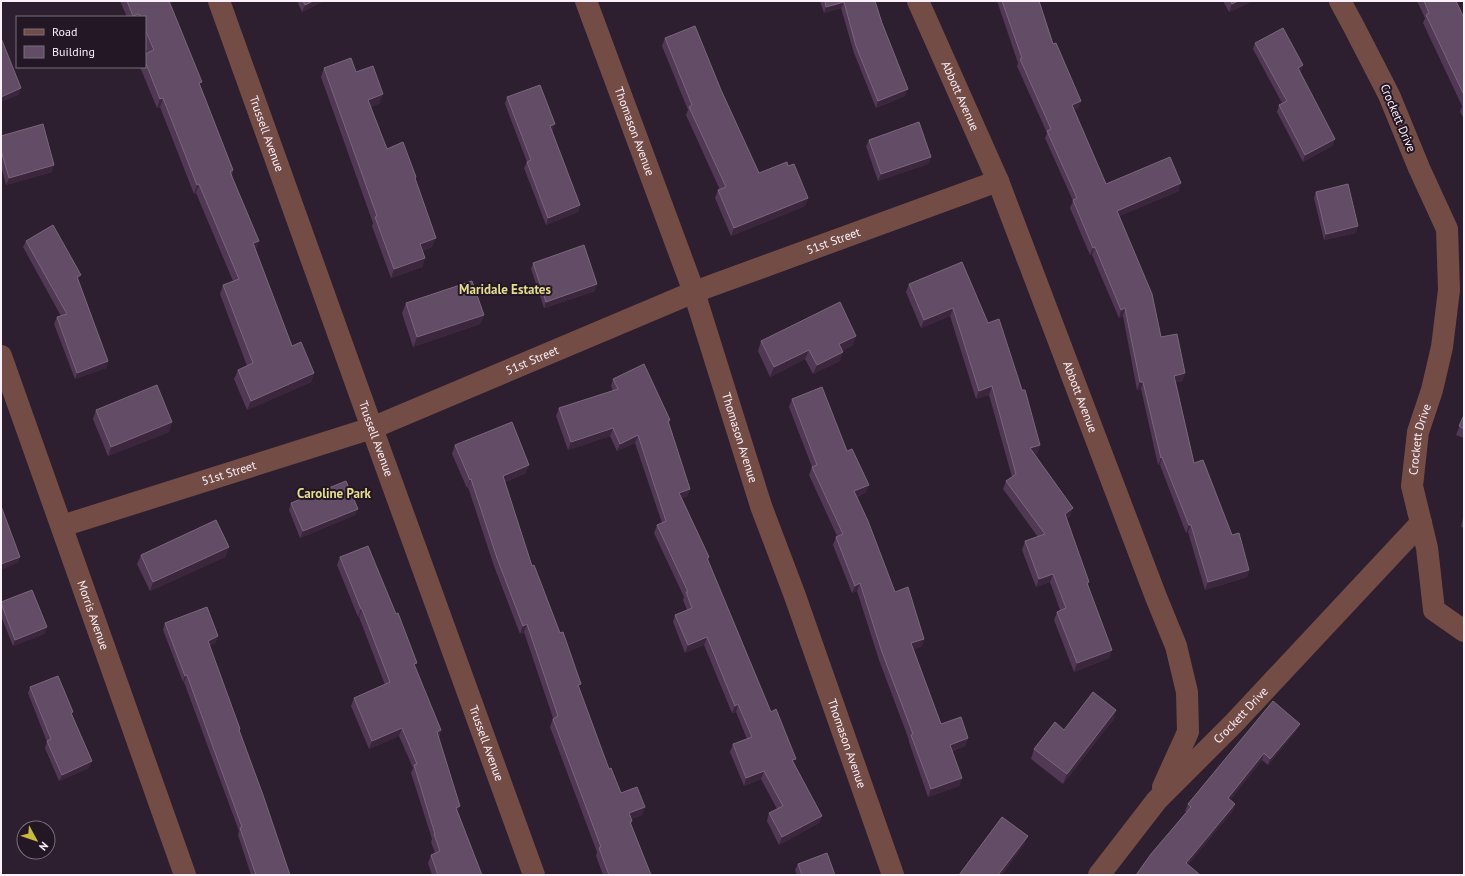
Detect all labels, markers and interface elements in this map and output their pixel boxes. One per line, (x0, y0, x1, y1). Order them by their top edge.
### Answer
legend (16, 16, 146, 68)
text: Road (52, 24, 77, 39)
text: Building (52, 44, 95, 59)
street label: Abbott Avenue (939, 59, 983, 133)
street label: Crockett Drive (1377, 81, 1420, 154)
street label: Thomason Avenue (611, 85, 658, 178)
street label: Trussell Avenue (247, 94, 288, 174)
street label: 51st Street (804, 224, 862, 257)
district label: Maridale Estates (459, 281, 551, 298)
street label: 51st Street (503, 342, 561, 378)
street label: Abbott Avenue (1060, 359, 1101, 434)
street label: Thomason Avenue (719, 390, 761, 484)
street label: Trussell Avenue (356, 399, 397, 479)
street label: Crockett Drive (1405, 402, 1434, 476)
street label: 51st Street (200, 457, 258, 488)
district label: Caroline Park (297, 485, 372, 502)
street label: Morris Avenue (74, 578, 113, 652)
street label: Crockett Drive (1210, 683, 1271, 746)
street label: Thomason Avenue (825, 696, 870, 790)
street label: Trussell Avenue (466, 703, 507, 783)
north arrow (16, 820, 56, 860)
text: N (36, 839, 51, 854)

